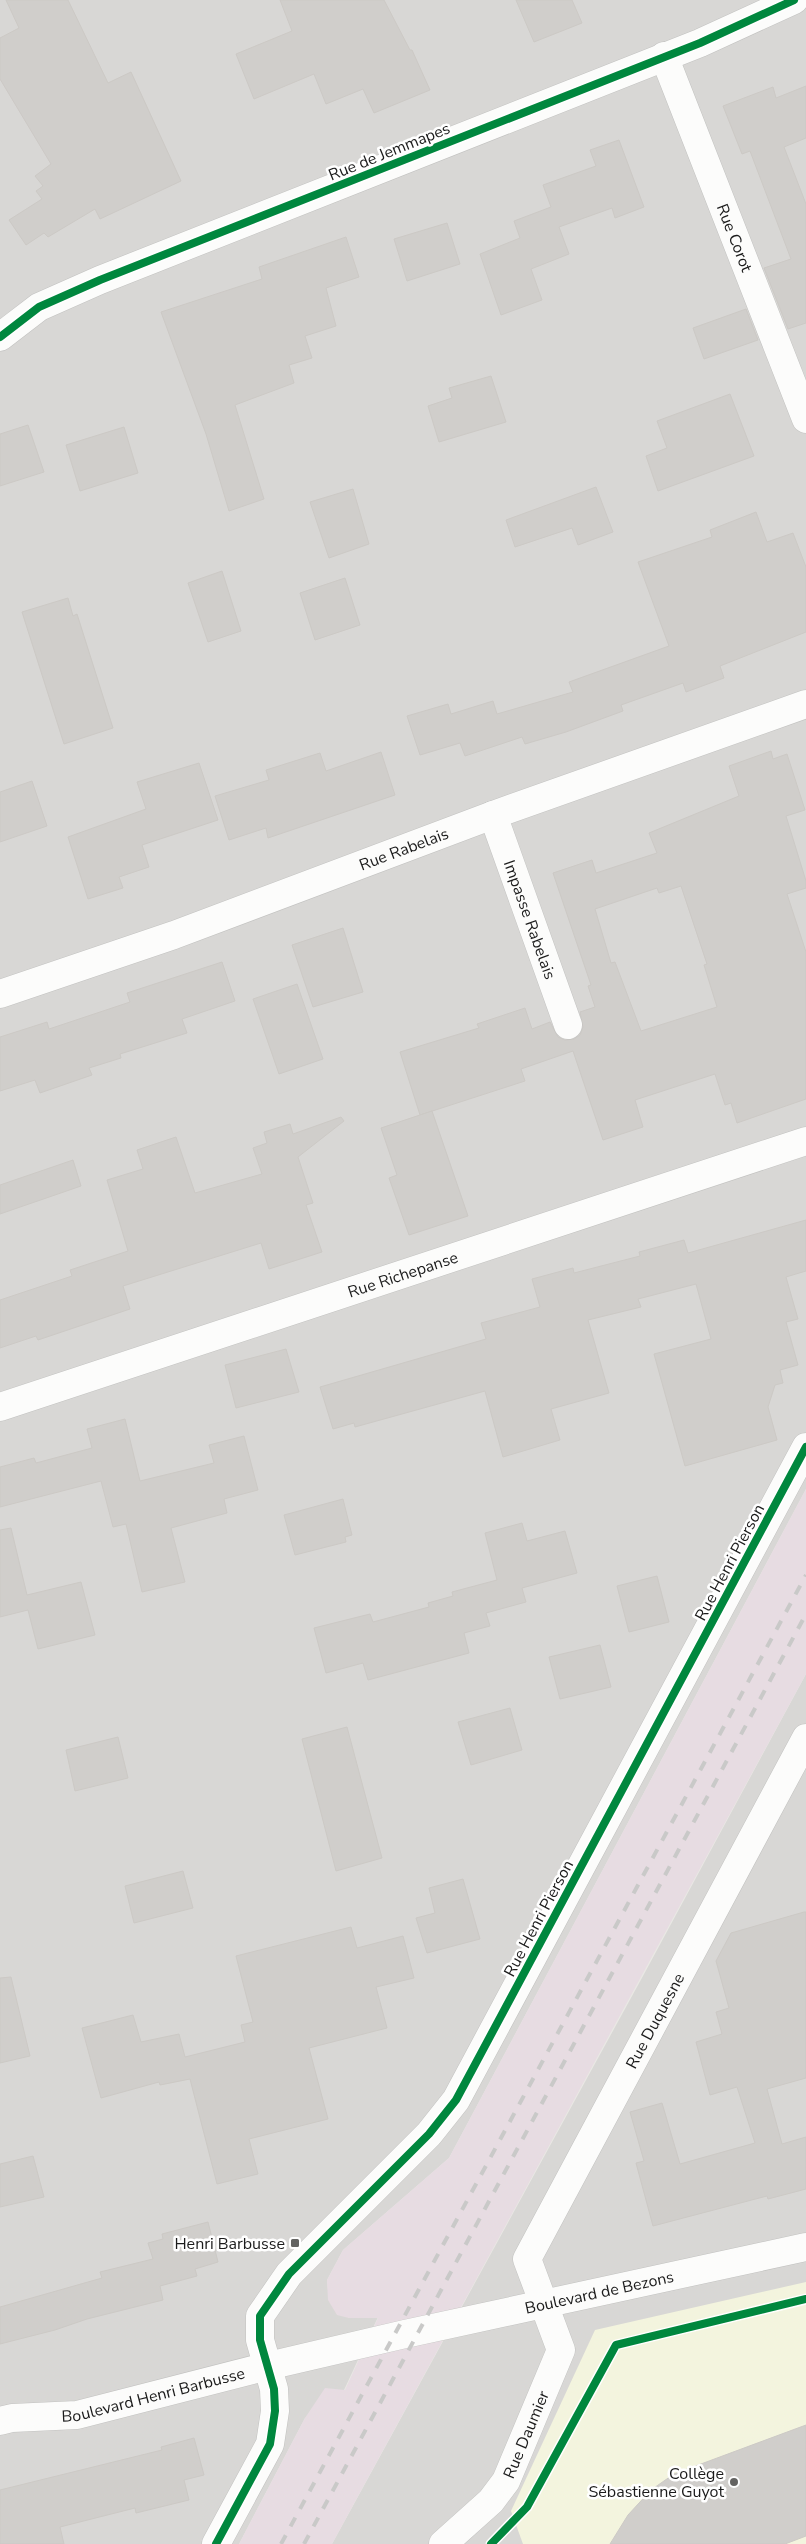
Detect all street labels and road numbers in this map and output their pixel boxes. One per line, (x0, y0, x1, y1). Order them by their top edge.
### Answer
street label: Rue de Jemmapes (325, 117, 453, 186)
street label: Rue Corot (711, 201, 758, 276)
street label: Rue Rabelais (356, 823, 452, 876)
street label: Impasse Rabelais (498, 857, 561, 983)
street label: Rue Richepanse (345, 1247, 461, 1304)
street label: Rue Henri Pierson (690, 1500, 770, 1625)
street label: Rue Henri Pierson (499, 1856, 579, 1981)
street label: Rue Duquesne (621, 1970, 690, 2073)
street label: Boulevard de Bezons (523, 2266, 676, 2320)
street label: Boulevard Henri Barbusse (61, 2362, 247, 2428)
street label: Rue Daumier (498, 2387, 555, 2482)

